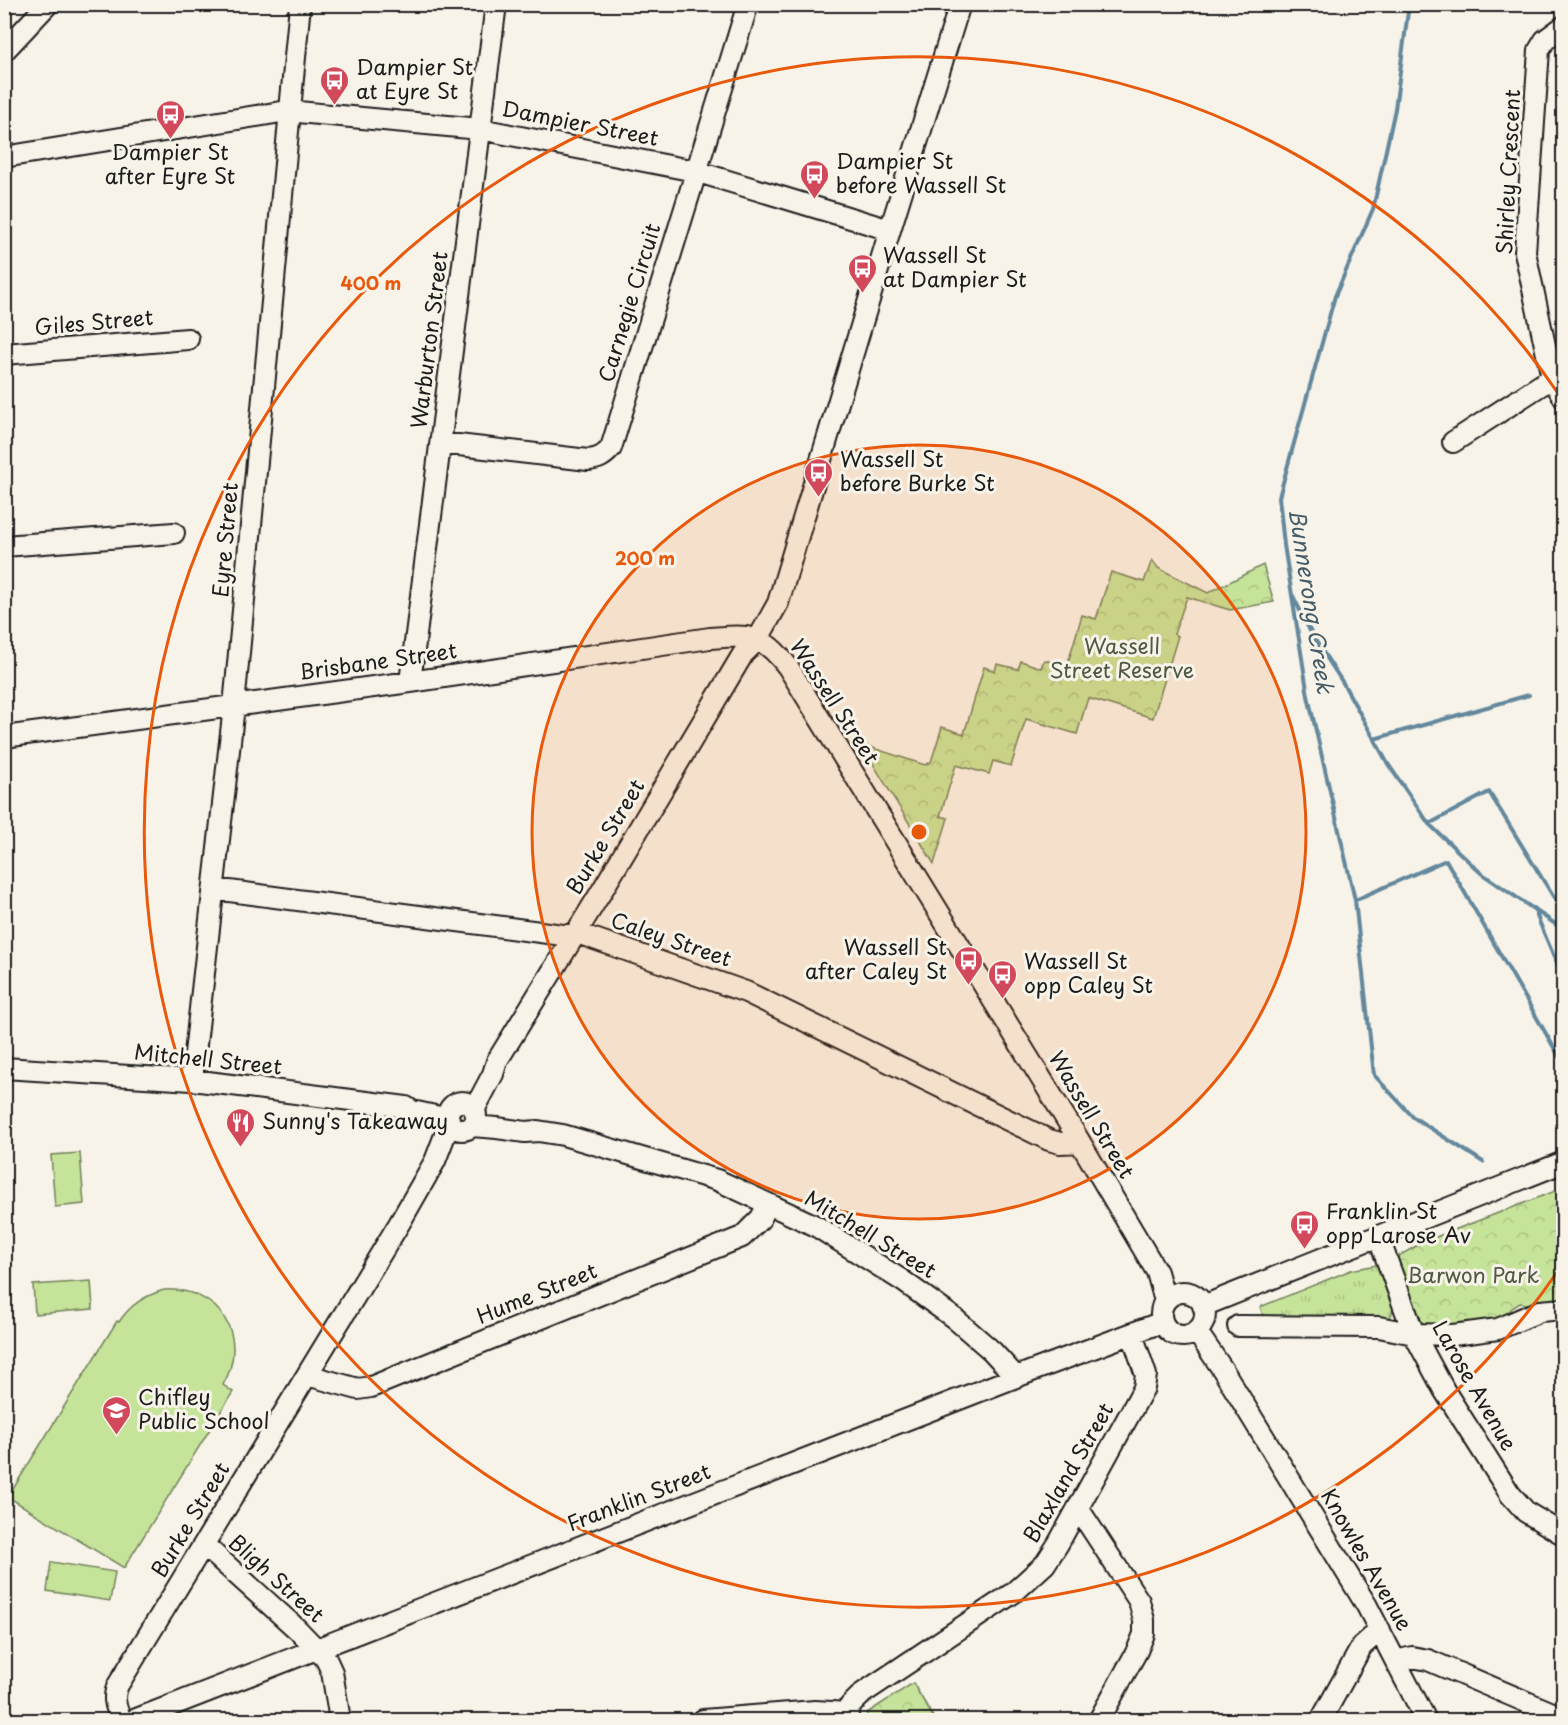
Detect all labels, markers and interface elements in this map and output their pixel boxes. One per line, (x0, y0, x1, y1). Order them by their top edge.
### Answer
place label: Dampier St at Eyre St (356, 50, 473, 106)
bus stop icon: Dampier St at Eyre St (319, 64, 351, 106)
street label: Shirley Crescent (1487, 88, 1527, 255)
street label: Dampier Street (499, 91, 661, 153)
bus stop icon: Dampier St after Eyre St (154, 98, 186, 140)
place label: Dampier St after Eyre St (105, 135, 235, 191)
place label: Dampier St before Wassell St (836, 144, 1006, 200)
bus stop icon: Dampier St before Wassell St (799, 158, 831, 200)
street label: Carnegie Circuit (589, 219, 667, 386)
place label: Wassell St at Dampier St (883, 238, 1027, 294)
street label: Warburton Street (401, 249, 455, 430)
bus stop icon: Wassell St at Dampier St (846, 252, 878, 294)
text: 400 m (341, 269, 401, 296)
street label: Giles Street (33, 300, 154, 342)
place label: Wassell St before Burke St (840, 442, 995, 498)
bus stop icon: Wassell St before Burke St (803, 456, 835, 498)
street label: Eyre Street (203, 481, 245, 599)
water label: Bunnerong Creek (1282, 506, 1344, 697)
text: 200 m (615, 544, 675, 571)
park label: Wassell Street Reserve (1050, 629, 1194, 685)
street label: Wassell Street (783, 632, 888, 770)
street label: Brisbane Street (297, 633, 459, 687)
street label: Burke Street (557, 772, 651, 900)
centre of rings (909, 822, 929, 842)
street label: Caley Street (607, 903, 736, 974)
place label: Wassell St after Caley St (805, 930, 947, 986)
bus stop icon: Wassell St after Caley St (952, 944, 984, 986)
place label: Wassell St opp Caley St (1024, 944, 1153, 1000)
bus stop icon: Wassell St opp Caley St (987, 958, 1019, 1000)
street label: Mitchell Street (133, 1034, 284, 1082)
street label: Wassell Street (1042, 1044, 1143, 1184)
place label: Sunny's Takeaway (262, 1104, 448, 1136)
restaurant icon: Sunny's Takeaway (225, 1106, 257, 1148)
street label: Mitchell Street (799, 1181, 943, 1285)
place label: Franklin St opp Larose Av (1326, 1194, 1471, 1250)
bus stop icon: Franklin St opp Larose Av (1289, 1208, 1321, 1250)
street label: Hume Street (471, 1253, 601, 1331)
park label: Barwon Park (1407, 1258, 1539, 1290)
street label: Larose Avenue (1426, 1314, 1526, 1456)
place label: Chifley Public School (138, 1380, 270, 1436)
school or university icon: Chifley Public School (101, 1394, 133, 1436)
street label: Blaxland Street (1014, 1396, 1120, 1548)
street label: Franklin Street (562, 1454, 715, 1538)
street label: Burke Street (142, 1455, 236, 1583)
street label: Knowles Avenue (1314, 1482, 1421, 1636)
street label: Bligh Street (222, 1526, 332, 1629)

